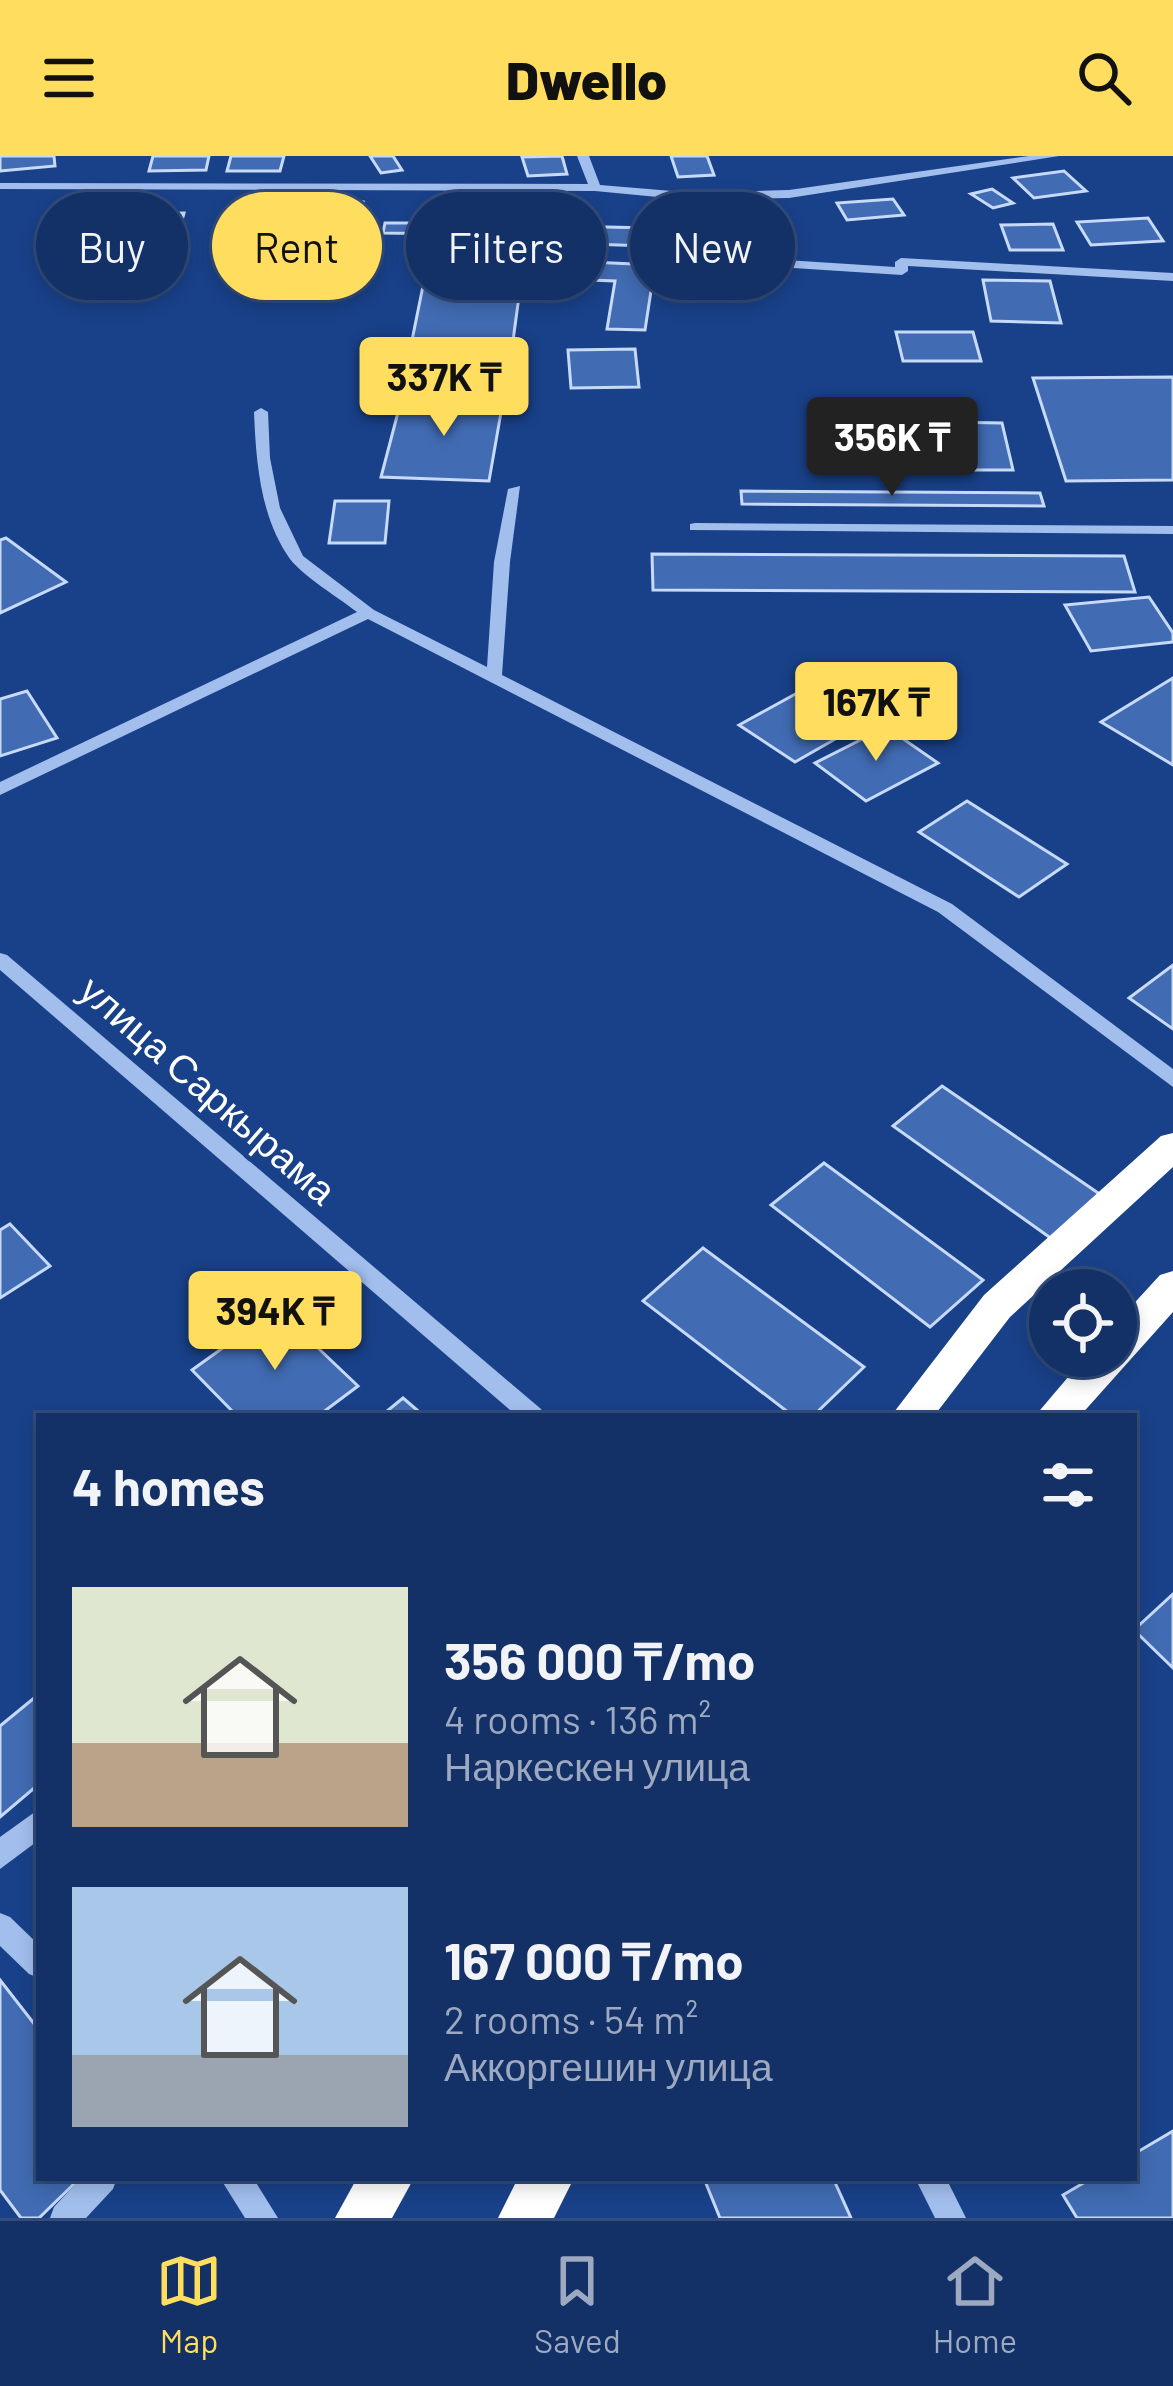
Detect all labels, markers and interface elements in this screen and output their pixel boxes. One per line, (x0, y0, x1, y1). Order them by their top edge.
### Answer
icon: menu (36, 45, 102, 111)
icon: search (1071, 45, 1137, 111)
text: Dwello (506, 46, 667, 111)
chip: Buy (36, 192, 188, 300)
chip: Rent (212, 192, 382, 300)
chip: Filters (406, 192, 606, 300)
chip: New (630, 192, 795, 300)
pin: 337K ₸ (346, 337, 542, 439)
text: 337K ₸ (387, 352, 501, 399)
pin: 356K ₸ (794, 397, 990, 499)
text: 356K ₸ (834, 412, 950, 459)
pin: 167K ₸ (778, 662, 974, 764)
text: 167K ₸ (822, 677, 930, 724)
street label: улица Саркырама (71, 965, 347, 1213)
map controls (1029, 1269, 1137, 1377)
button: locate (1029, 1269, 1137, 1377)
pin: 394K ₸ (177, 1271, 373, 1373)
text: 394K ₸ (216, 1286, 334, 1333)
icon: filters (1035, 1452, 1101, 1518)
text: 4 homes (72, 1455, 265, 1516)
text: 356 000 ₸/mo (444, 1629, 755, 1690)
icon: home (168, 1635, 312, 1779)
text: 4 rooms · 136 m² (444, 1695, 711, 1742)
text: Наркескен улица (444, 1742, 750, 1789)
text: 167 000 ₸/mo (444, 1929, 744, 1990)
icon: home (168, 1935, 312, 2079)
text: 2 rooms · 54 m² (444, 1995, 698, 2042)
text: Аккоргешин улица (444, 2042, 773, 2089)
tab: Map (156, 2248, 222, 2360)
tab: Saved (534, 2248, 621, 2360)
tab: Home (933, 2248, 1017, 2360)

